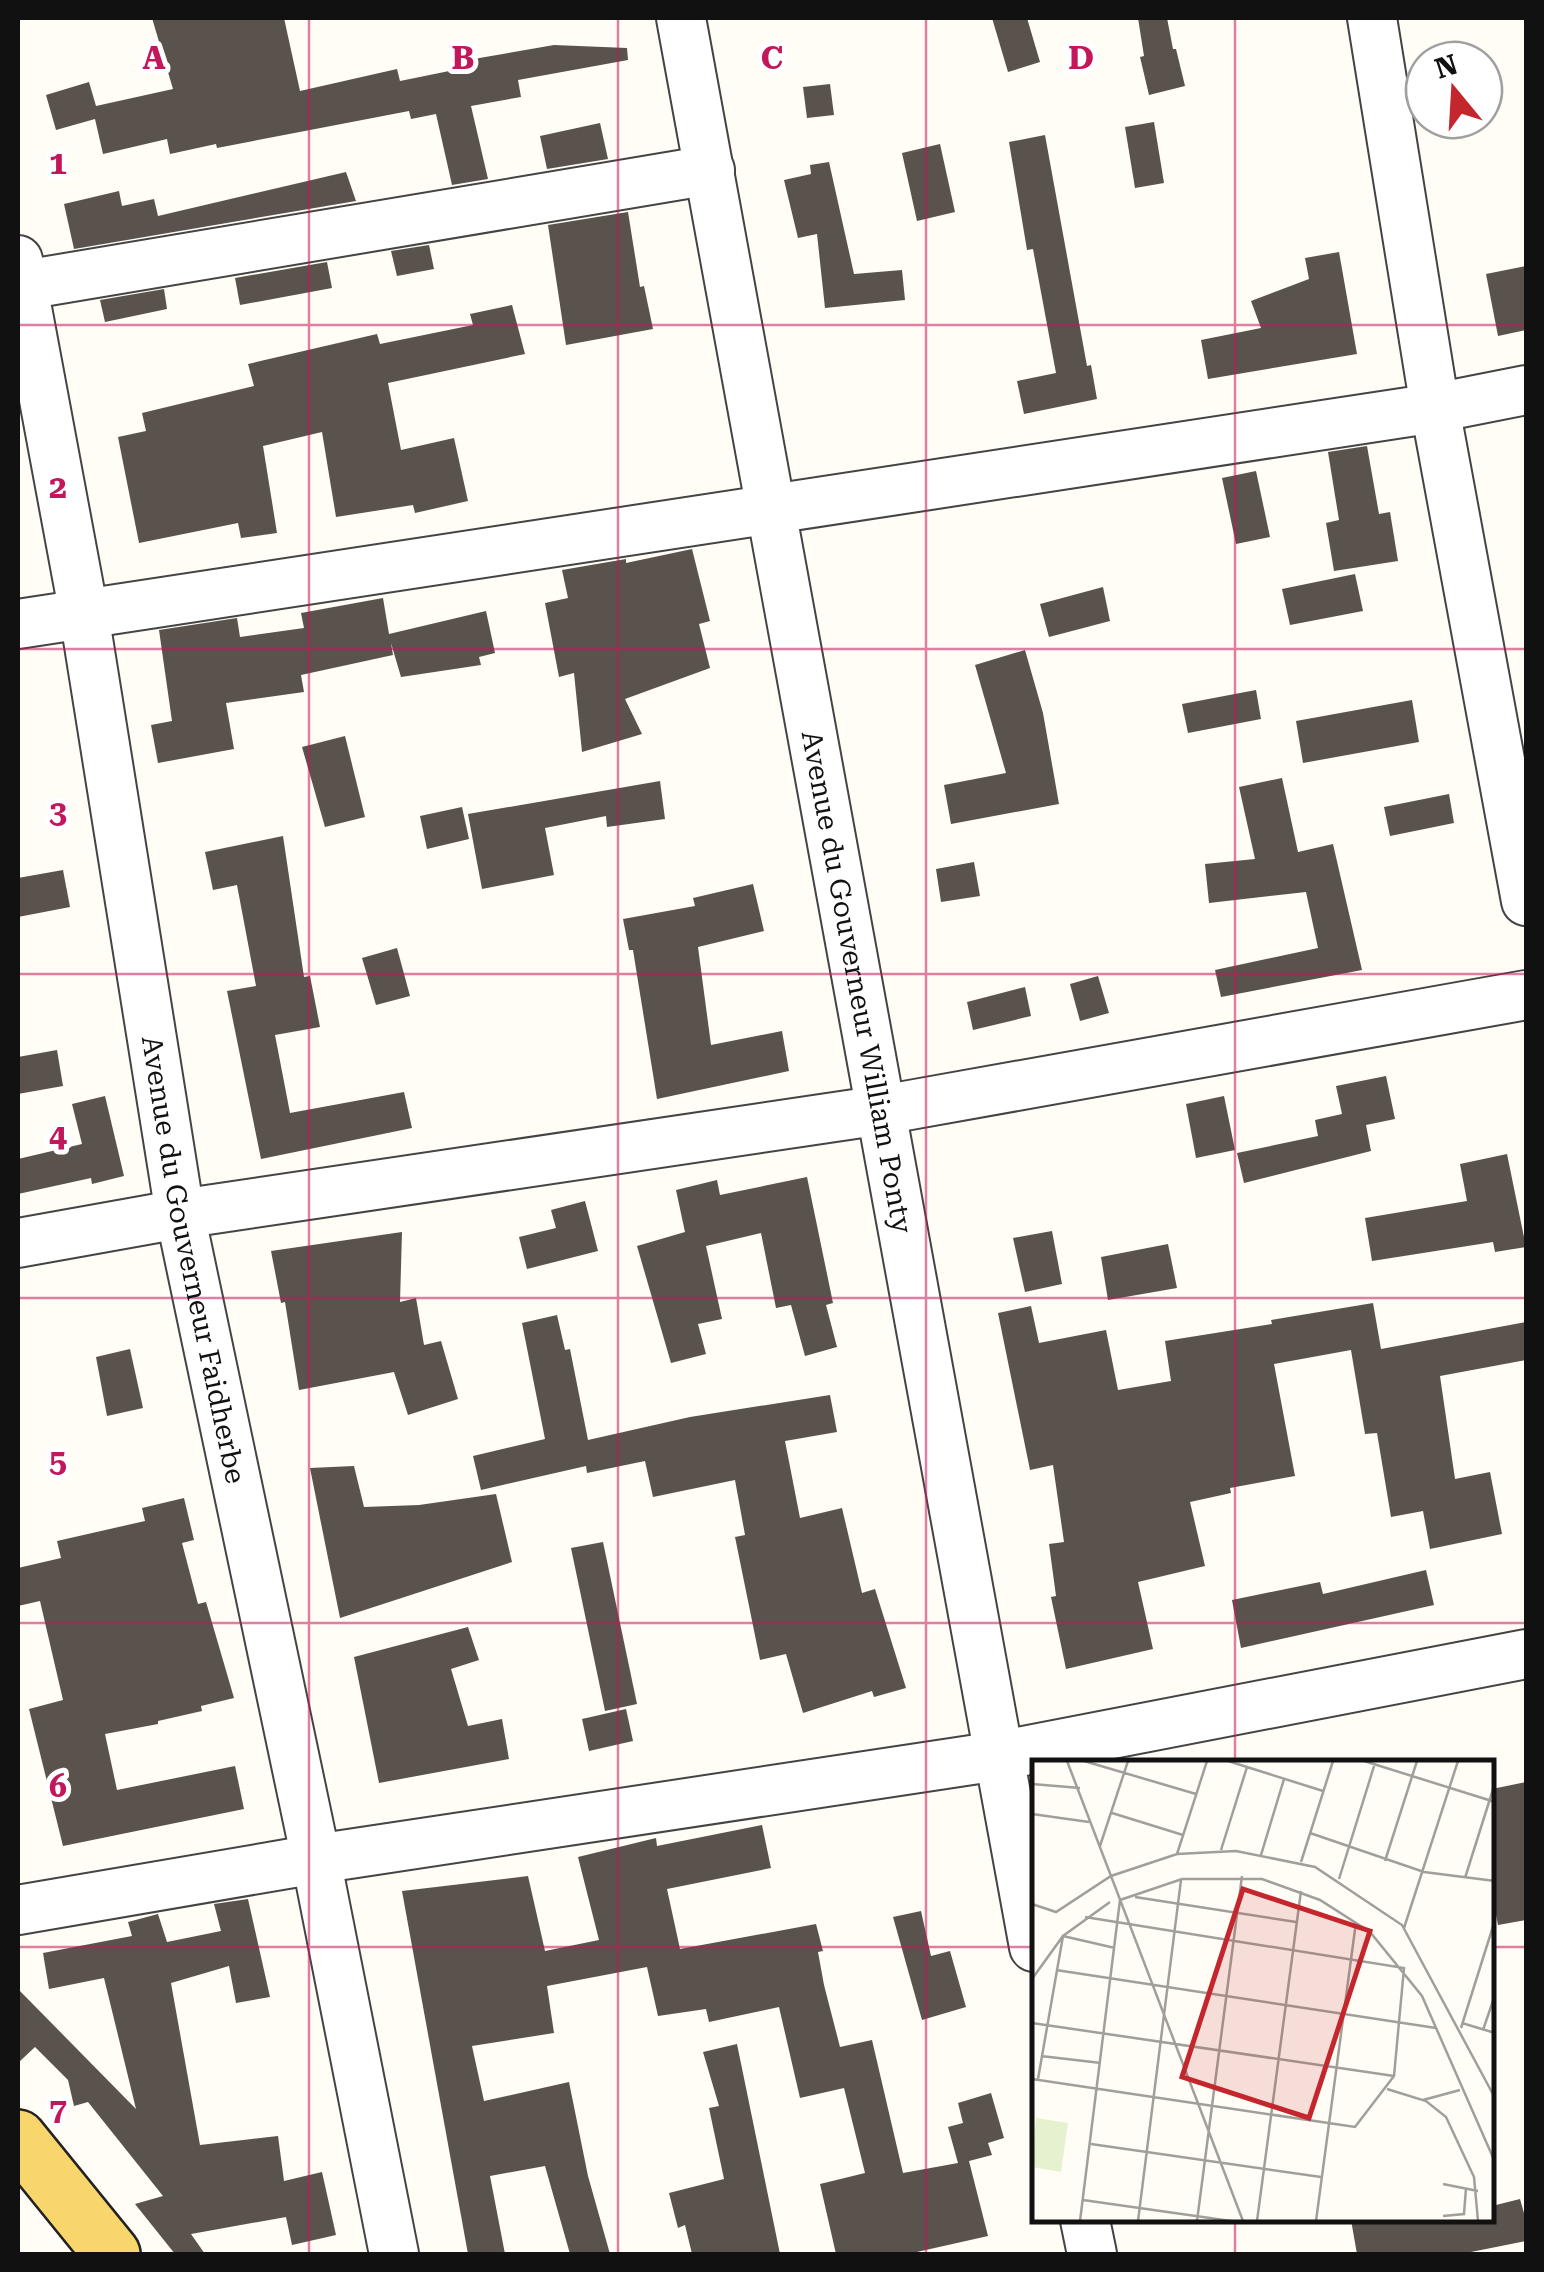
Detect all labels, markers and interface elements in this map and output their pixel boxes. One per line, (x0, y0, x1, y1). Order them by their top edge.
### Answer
text: A (142, 39, 166, 77)
text: B (451, 39, 475, 77)
text: C (761, 39, 783, 77)
text: D (1068, 39, 1094, 77)
north arrow (1404, 40, 1504, 140)
text: N (1431, 48, 1462, 86)
text: 1 (49, 144, 67, 182)
text: 2 (49, 468, 67, 506)
street label: Avenue du Gouverneur William Ponty (795, 728, 920, 1236)
text: 3 (49, 793, 67, 831)
street label: Avenue du Gouverneur Faidherbe (135, 1033, 253, 1486)
text: 4 (49, 1117, 67, 1155)
text: 5 (49, 1442, 67, 1480)
inset map (1032, 1760, 1494, 2222)
text: 6 (49, 1767, 67, 1805)
text: 7 (49, 2091, 67, 2129)

